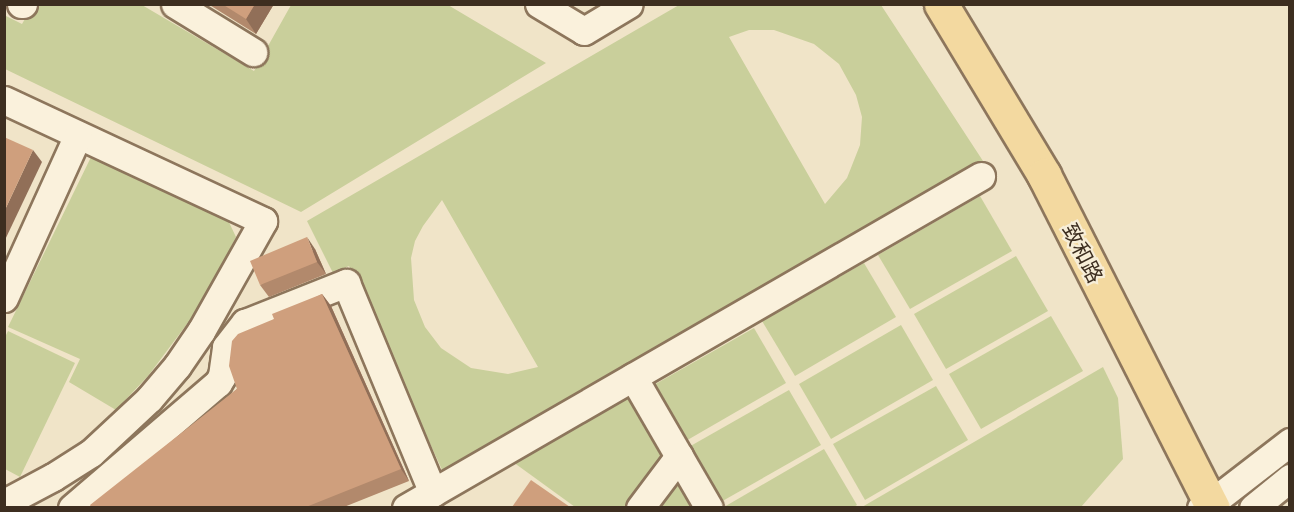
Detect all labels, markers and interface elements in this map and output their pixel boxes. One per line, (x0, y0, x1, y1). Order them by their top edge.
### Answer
street label: 致和路 (1057, 219, 1109, 287)

